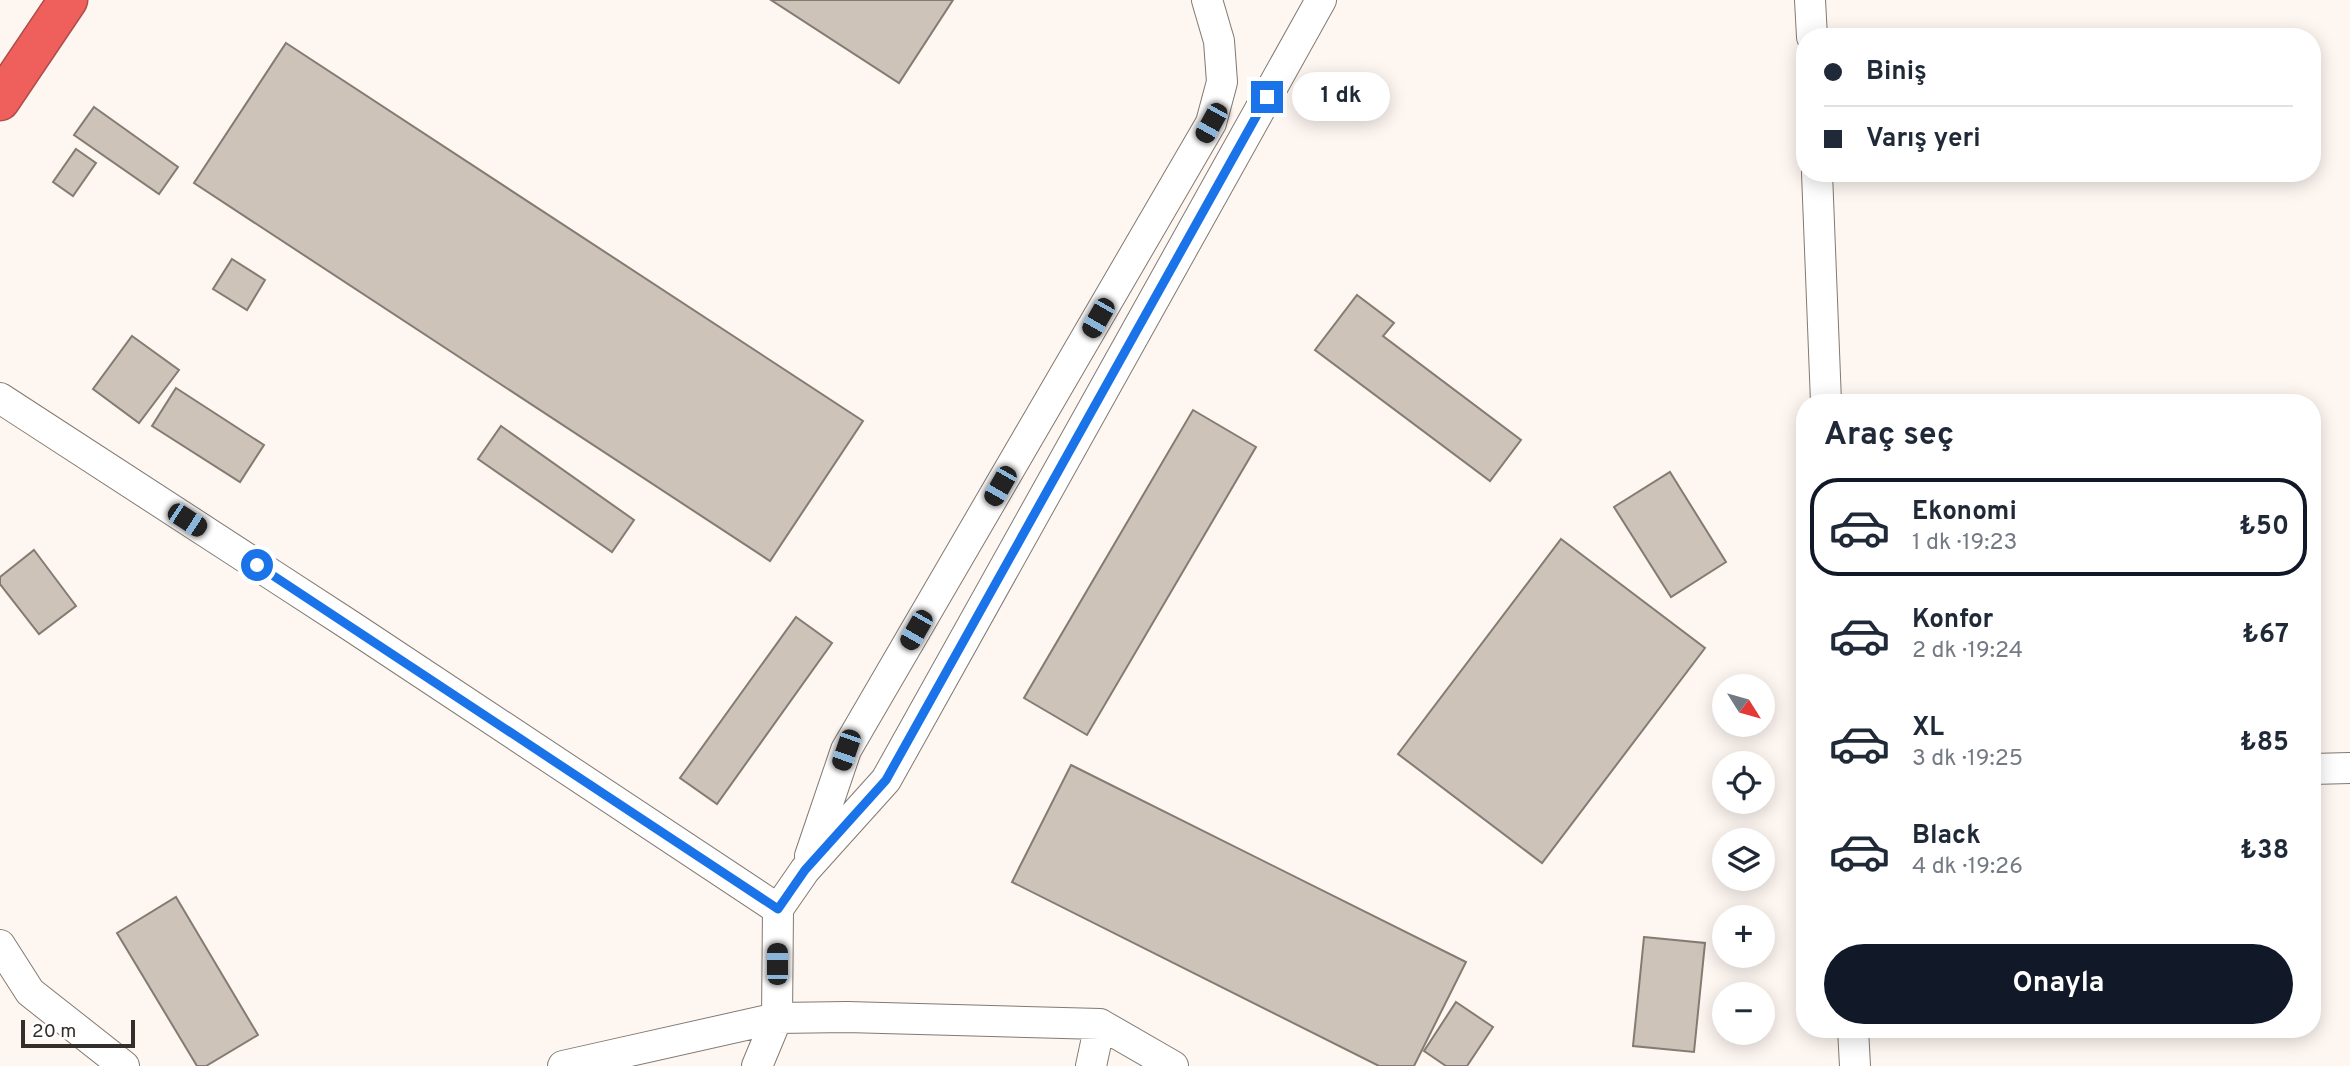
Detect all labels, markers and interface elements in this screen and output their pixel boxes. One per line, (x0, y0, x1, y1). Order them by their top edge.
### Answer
text: Biniş (1866, 56, 1927, 89)
callout: 1 dk (1292, 72, 1390, 122)
route end (1251, 81, 1283, 113)
text: 1 dk (1320, 82, 1362, 111)
car (1192, 100, 1231, 146)
text: Varış yeri (1866, 123, 1981, 156)
car (1079, 295, 1118, 341)
text: Araç seç (1824, 416, 1954, 456)
car (981, 463, 1020, 509)
icon: car (1828, 496, 1891, 559)
text: Ekonomi (1912, 496, 2017, 529)
car (164, 500, 211, 540)
text: ₺50 (2239, 511, 2289, 544)
text: 1 dk · 19:23 (1912, 529, 2017, 558)
route start (241, 549, 273, 581)
icon: car (1828, 604, 1891, 667)
text: Konfor (1912, 604, 1993, 637)
car (897, 607, 936, 653)
text: ₺67 (2242, 619, 2289, 652)
text: 2 dk · 19:24 (1912, 637, 2023, 666)
north arrow (1712, 674, 1774, 737)
map controls (1712, 674, 1775, 1045)
icon: car (1828, 712, 1891, 775)
text: XL (1912, 712, 1944, 745)
car (830, 727, 863, 773)
text: ₺85 (2240, 727, 2289, 760)
text: 3 dk · 19:25 (1912, 745, 2023, 774)
button: locate (1712, 751, 1775, 814)
icon: car (1828, 820, 1891, 883)
text: Black (1912, 820, 1981, 853)
button: layers (1712, 828, 1775, 891)
text: ₺38 (2240, 835, 2289, 868)
text: 4 dk · 19:26 (1912, 853, 2023, 882)
button: + (1712, 905, 1775, 968)
car (767, 943, 788, 985)
button: Onayla (1824, 944, 2293, 1024)
button: − (1712, 982, 1775, 1045)
scale bar (21, 1017, 135, 1049)
text: 20 m (32, 1020, 76, 1044)

